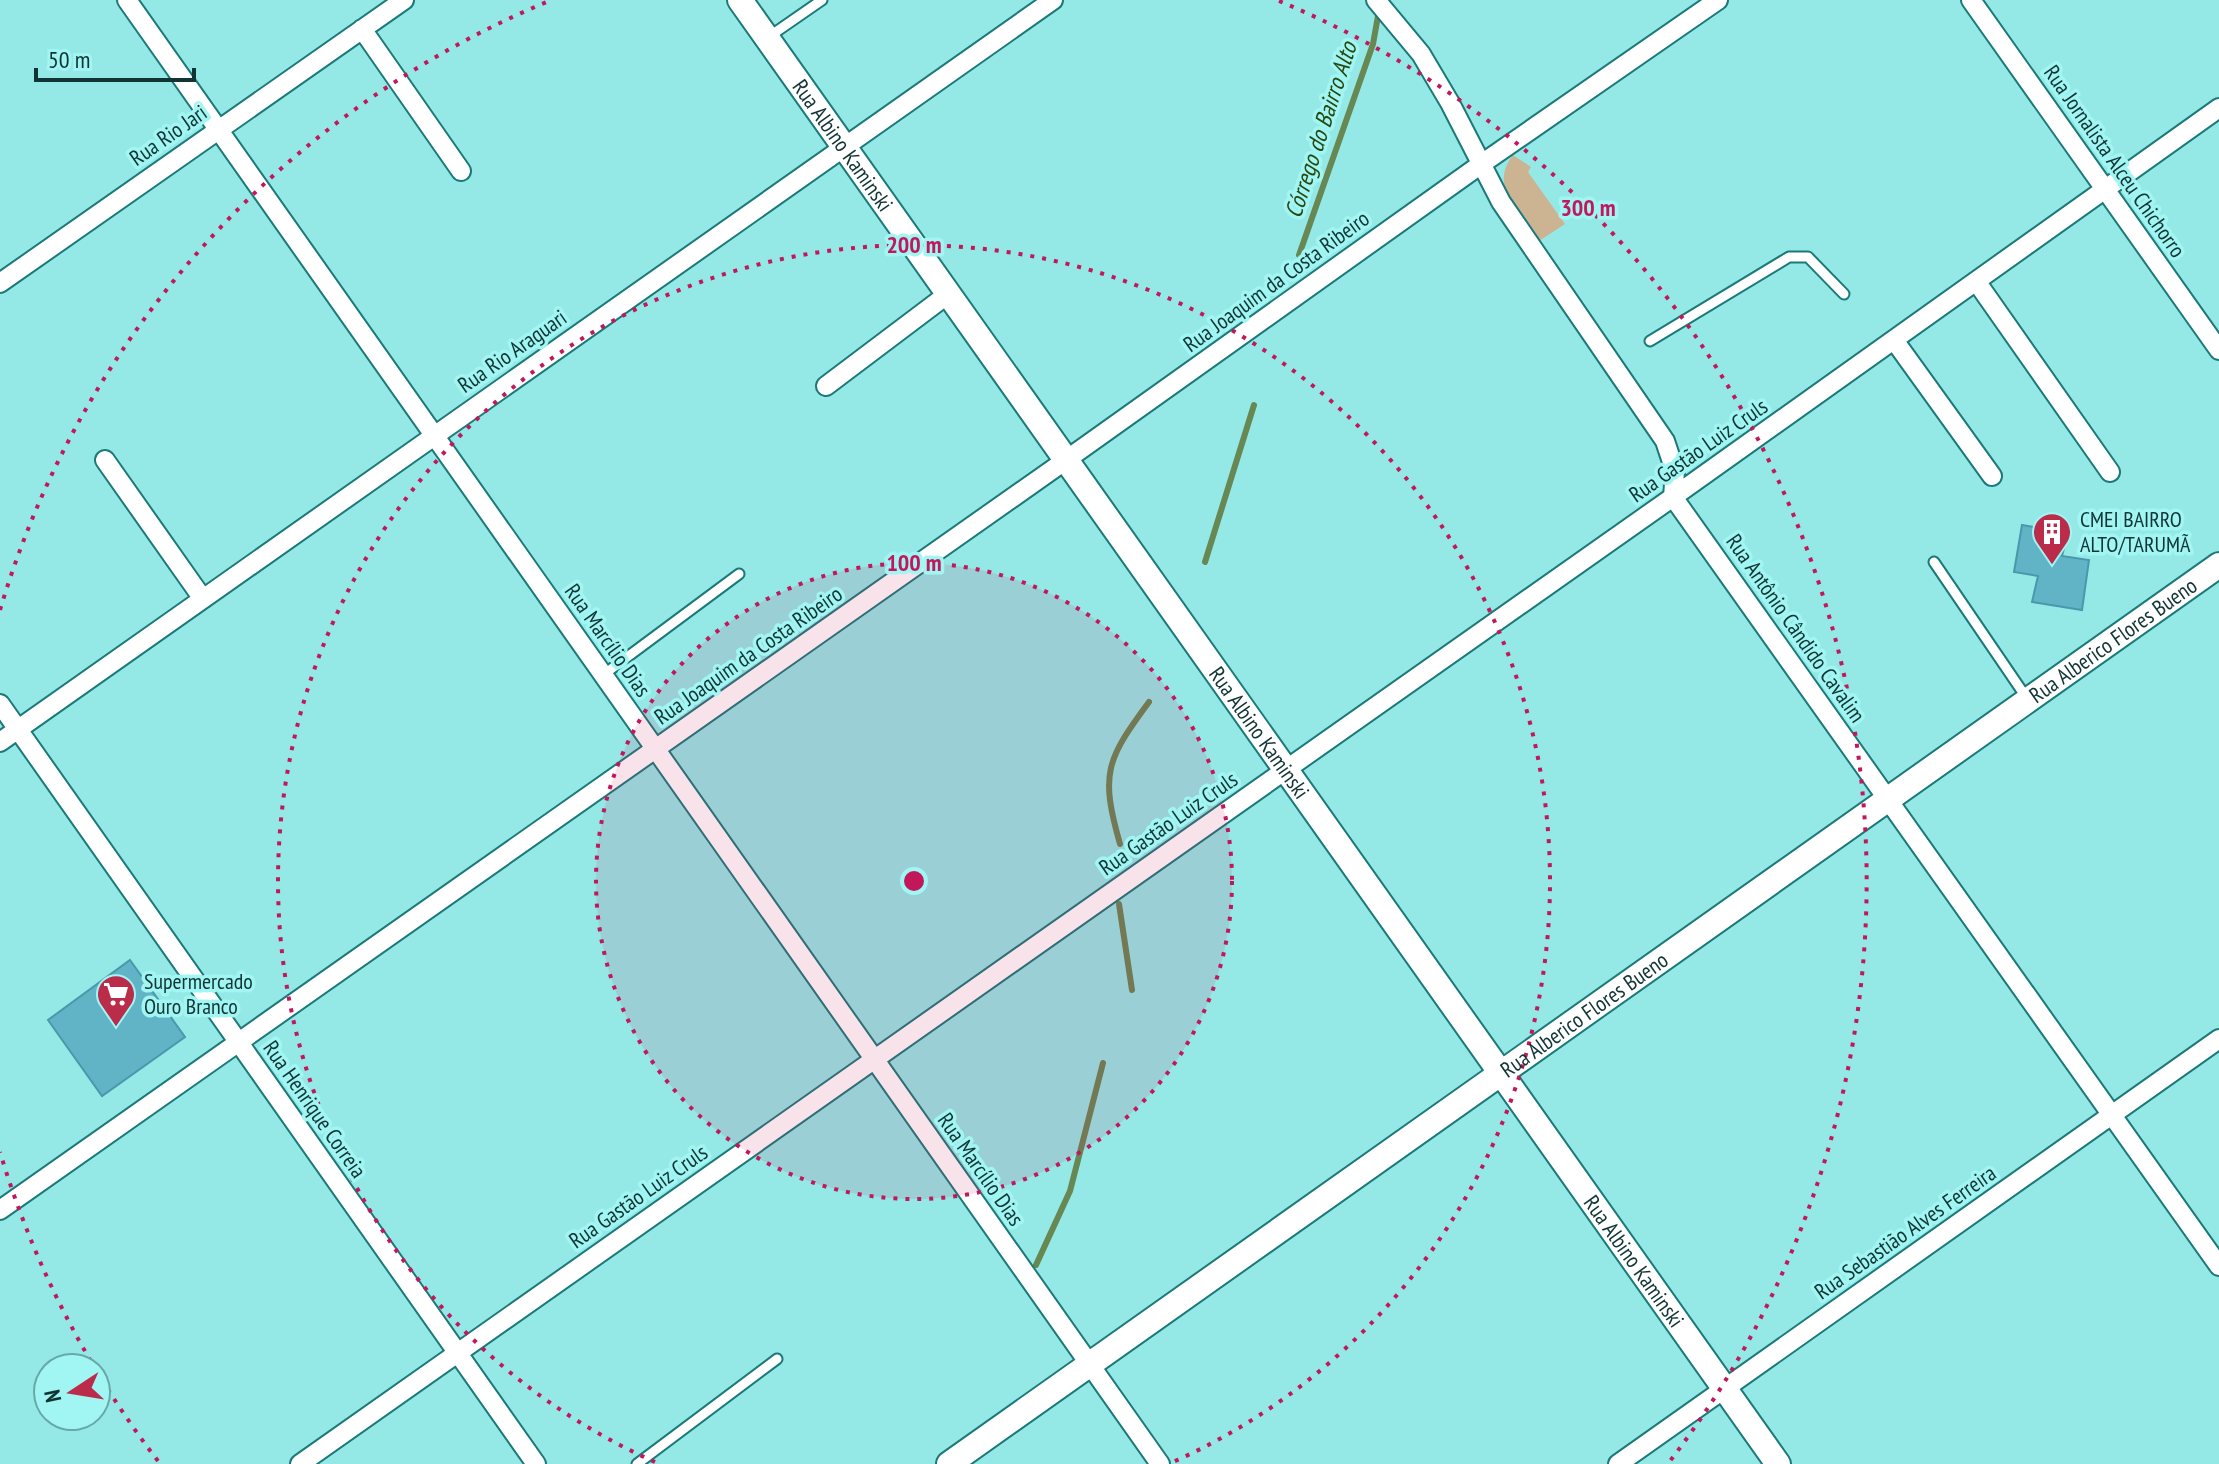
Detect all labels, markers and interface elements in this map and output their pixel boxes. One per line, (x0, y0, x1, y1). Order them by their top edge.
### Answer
scale bar (36, 32, 194, 82)
water label: Córrego do Bairro Alto (1278, 36, 1364, 222)
text: 50 m (48, 44, 90, 75)
street label: Rua Jornalista Alceu Chichorro (2038, 59, 2192, 263)
street label: Rua Albino Kaminski (787, 74, 899, 217)
street label: Rua Rio Jari (124, 98, 212, 172)
text: 300 m (1560, 192, 1616, 223)
street label: Rua Joaquim da Costa Ribeiro (1177, 204, 1375, 358)
text: 200 m (886, 229, 942, 260)
street label: Rua Rio Araguari (452, 303, 572, 399)
street label: Rua Gastão Luiz Cruls (1623, 392, 1773, 508)
place label: CMEI BAIRRO ALTO/TARUMÃ (2080, 505, 2191, 558)
building icon: CMEI BAIRRO ALTO/TARUMÃ (2031, 511, 2073, 566)
street label: Rua Antônio Cândido Cavalim (1720, 528, 1872, 728)
text: 100 m (886, 547, 942, 578)
street label: Rua Alberico Flores Bueno (2024, 571, 2202, 709)
street label: Rua Marcílio Dias (559, 578, 657, 702)
street label: Rua Joaquim da Costa Ribeiro (649, 580, 847, 730)
street label: Rua Albino Kaminski (1203, 661, 1316, 804)
street label: Rua Gastão Luiz Cruls (1093, 765, 1243, 881)
centre of rings (900, 867, 928, 895)
street label: Rua Alberico Flores Bueno (1495, 946, 1673, 1083)
place label: Supermercado Ouro Branco (144, 967, 253, 1020)
supermarket icon: Supermercado Ouro Branco (95, 973, 137, 1028)
street label: Rua Henrique Correia (257, 1035, 373, 1183)
street label: Rua Marcílio Dias (932, 1107, 1030, 1231)
street label: Rua Gastão Luiz Cruls (563, 1138, 713, 1254)
street label: Rua Sebastião Alves Ferreira (1809, 1159, 2001, 1305)
street label: Rua Albino Kaminski (1578, 1190, 1691, 1333)
north arrow (32, 1352, 112, 1432)
text: N (38, 1387, 67, 1405)

